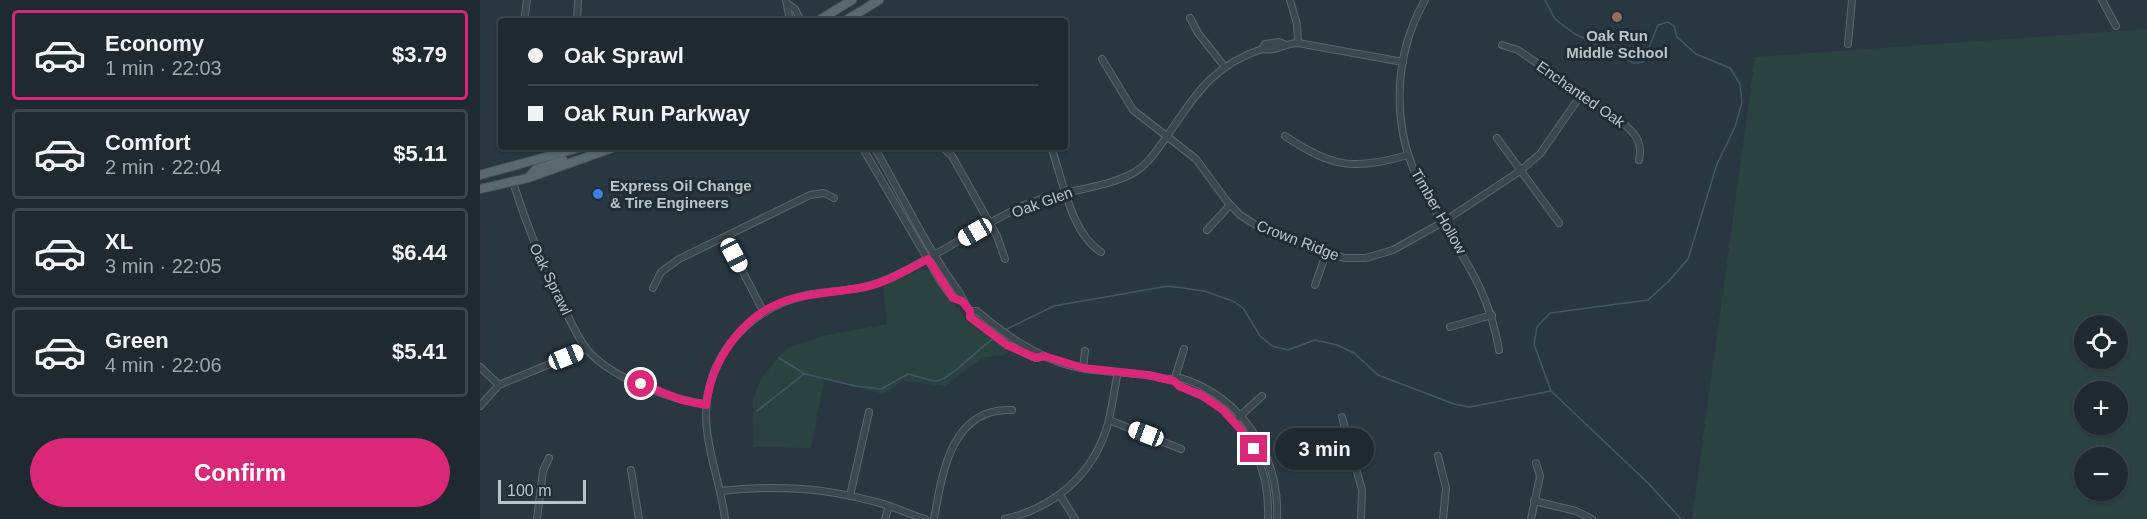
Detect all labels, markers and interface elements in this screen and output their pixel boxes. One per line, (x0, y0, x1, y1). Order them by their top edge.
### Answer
marker: Oak Run Middle School (1610, 10, 1624, 24)
place label: Oak Run Middle School (1566, 27, 1668, 61)
icon: car (33, 28, 87, 82)
text: Economy (105, 31, 204, 56)
text: $3.79 (392, 42, 447, 67)
text: Oak Sprawl (564, 43, 684, 68)
text: 1 min · 22:03 (105, 57, 222, 79)
street label: Enchanted Oak (1534, 57, 1629, 131)
text: Oak Run Parkway (564, 101, 750, 126)
icon: car (33, 127, 87, 181)
text: Comfort (105, 130, 191, 155)
text: $5.11 (393, 141, 447, 166)
text: 2 min · 22:04 (105, 156, 222, 178)
street label: Timber Hollow (1408, 165, 1470, 257)
place label: Express Oil Change & Tire Engineers (610, 177, 752, 211)
street label: Oak Glen (1009, 183, 1075, 221)
marker: Express Oil Change & Tire Engineers (591, 187, 605, 201)
car (955, 215, 995, 249)
street label: Crown Ridge (1254, 217, 1342, 263)
icon: car (33, 226, 87, 280)
text: XL (105, 229, 133, 254)
car (718, 235, 750, 275)
text: $6.44 (392, 240, 447, 265)
street label: Oak Sprawl (526, 240, 576, 318)
text: 3 min · 22:05 (105, 255, 222, 277)
map controls (2074, 315, 2128, 501)
button: locate (2074, 315, 2128, 369)
icon: car (33, 325, 87, 379)
text: Green (105, 328, 169, 353)
text: $5.41 (392, 339, 447, 364)
car (546, 342, 586, 372)
text: 4 min · 22:06 (105, 354, 222, 376)
route start (627, 370, 654, 397)
button: + (2074, 381, 2128, 435)
car (1126, 419, 1166, 449)
callout: 3 min (1275, 428, 1374, 470)
route end (1240, 435, 1267, 462)
button: Confirm (30, 438, 450, 507)
text: 3 min (1298, 438, 1351, 460)
button: − (2074, 447, 2128, 501)
scale bar (498, 477, 586, 504)
text: 100 m (507, 482, 551, 499)

